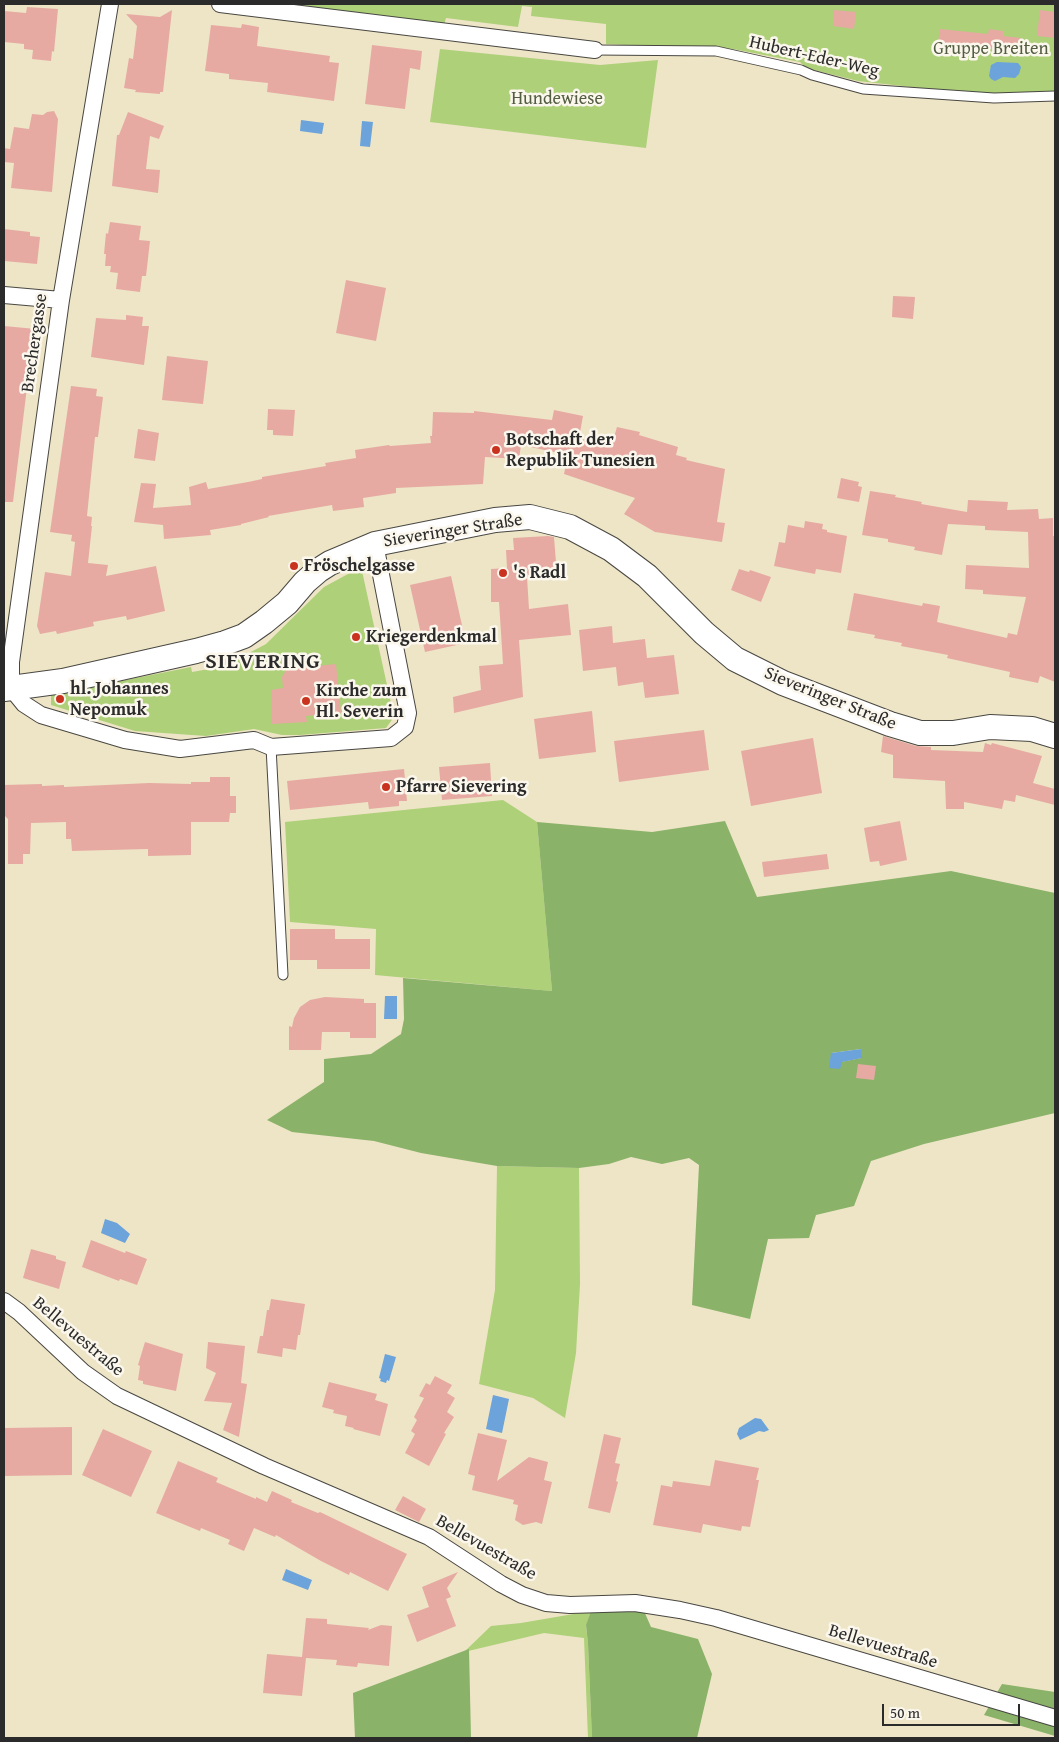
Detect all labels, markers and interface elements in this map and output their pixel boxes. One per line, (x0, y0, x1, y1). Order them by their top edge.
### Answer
street label: Hubert-Eder-Weg (747, 32, 881, 82)
park label: Gruppe Breiten (933, 38, 1049, 60)
park label: Hundewiese (511, 88, 603, 110)
street label: Brechergasse (17, 292, 53, 394)
place label: Botschaft der Republik Tunesien (506, 429, 655, 472)
marker: Botschaft der Republik Tunesien (490, 444, 502, 456)
street label: Sieveringer Straße (382, 509, 524, 553)
place label: Fröschelgasse (304, 555, 415, 577)
marker: Fröschelgasse (288, 560, 300, 572)
place label: 's Radl (513, 562, 566, 584)
marker: 's Radl (497, 567, 509, 579)
place label: Kriegerdenkmal (366, 626, 497, 648)
marker: Kriegerdenkmal (350, 631, 362, 643)
district label: SIEVERING (204, 649, 322, 675)
street label: Sieveringer Straße (761, 663, 899, 735)
place label: hl. Johannes Nepomuk (70, 678, 169, 721)
place label: Kirche zum Hl. Severin (316, 680, 407, 722)
marker: hl. Johannes Nepomuk (54, 693, 66, 705)
marker: Kirche zum Hl. Severin (300, 695, 312, 707)
place label: Pfarre Sievering (396, 776, 527, 798)
marker: Pfarre Sievering (380, 781, 392, 793)
street label: Bellevuestraße (28, 1293, 128, 1381)
street label: Bellevuestraße (432, 1510, 540, 1586)
street label: Bellevuestraße (826, 1620, 940, 1674)
scale bar (884, 1694, 1022, 1726)
text: 50 m (890, 1702, 920, 1723)

